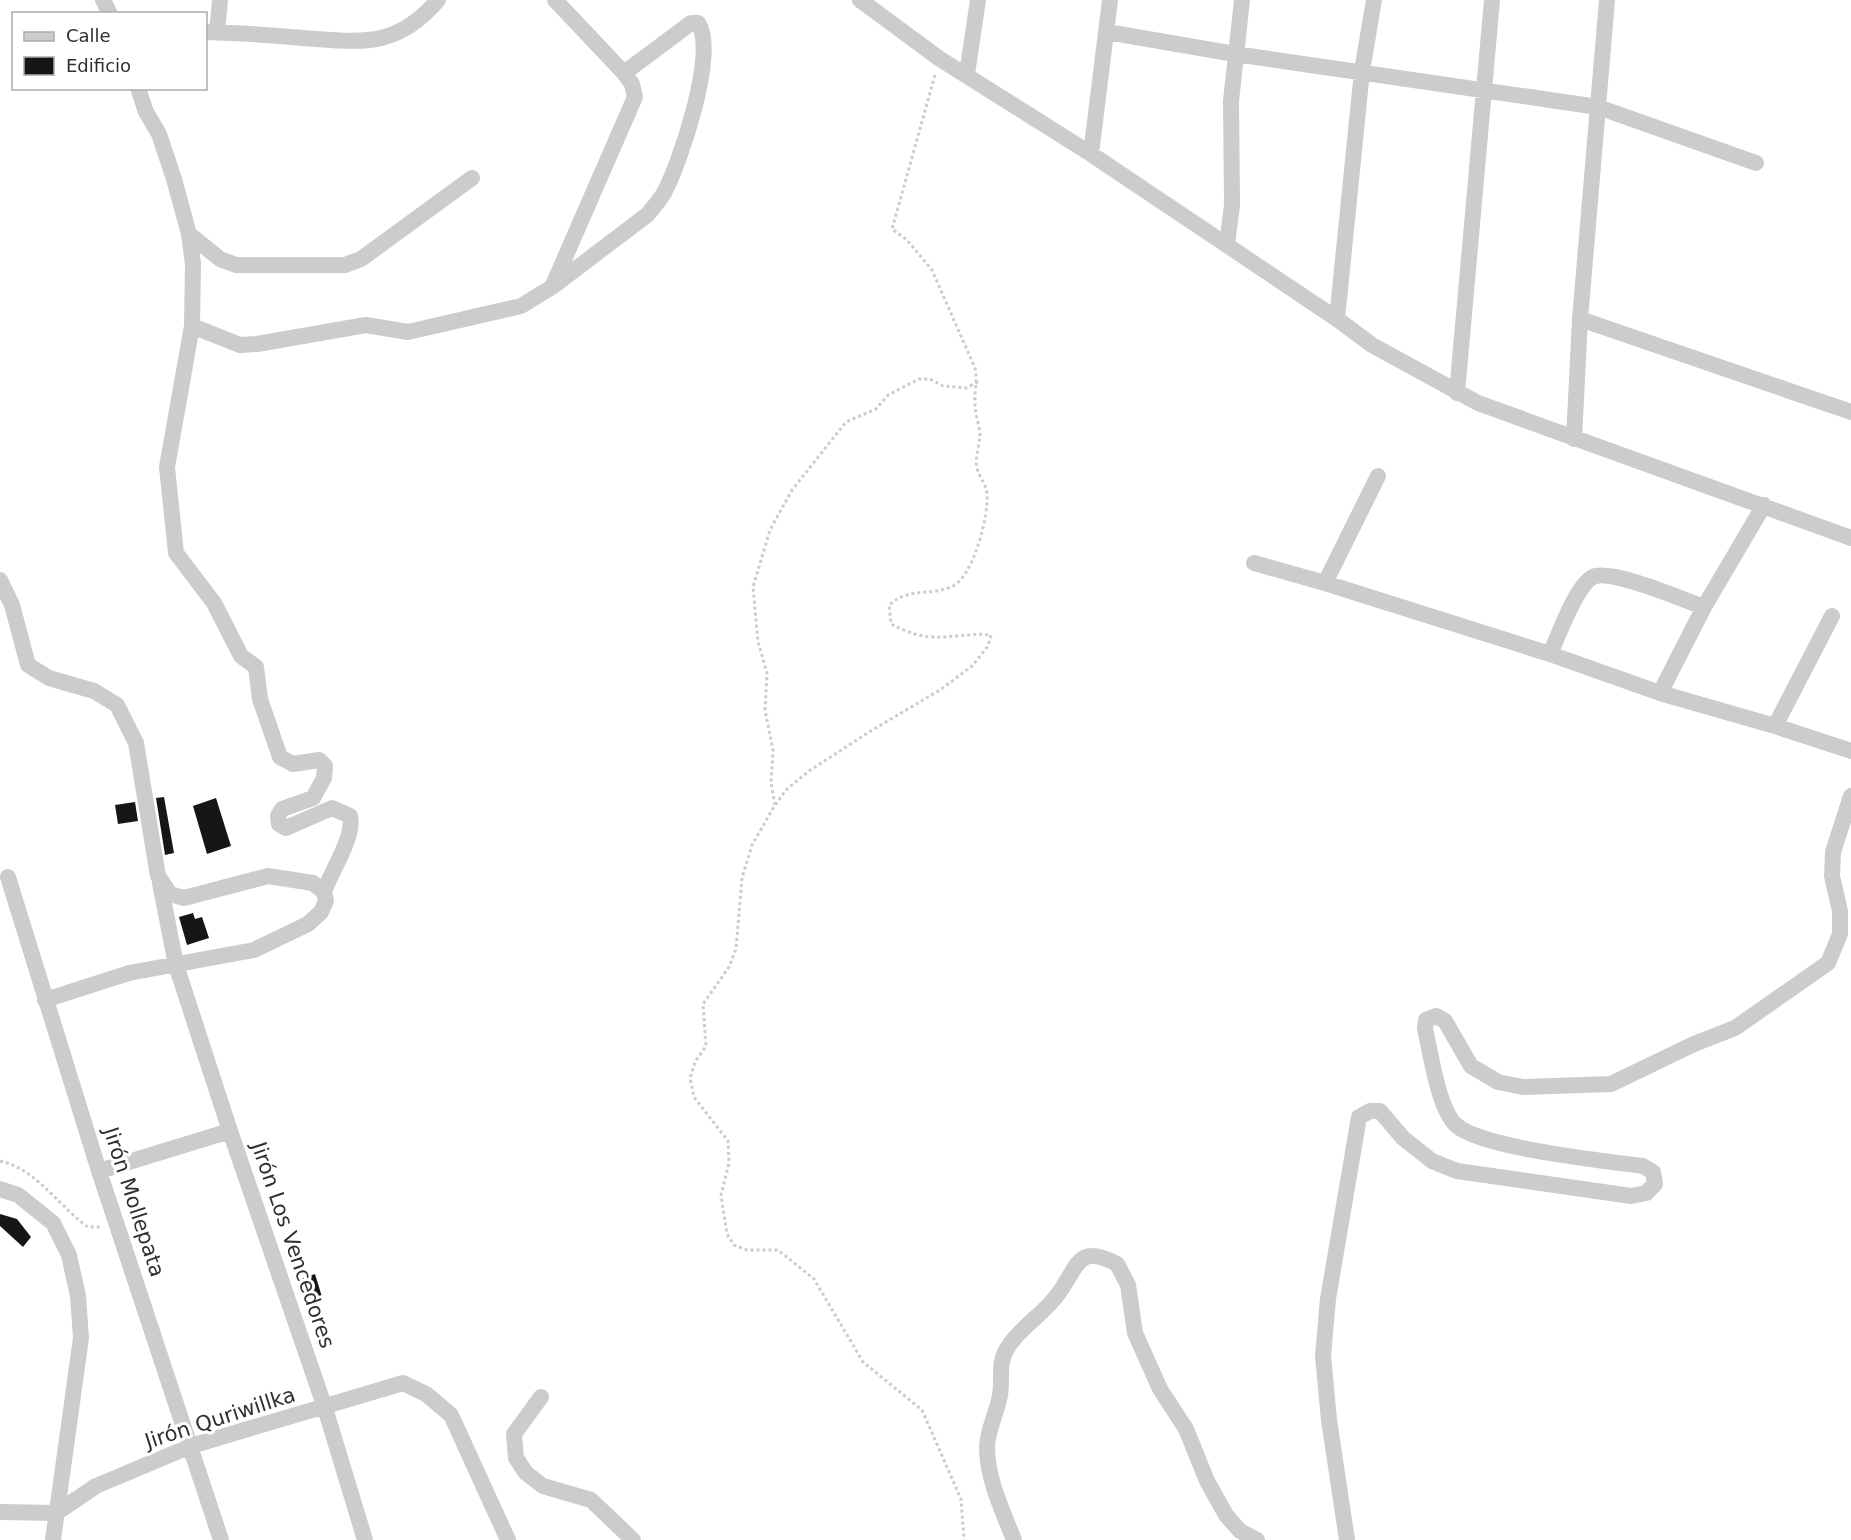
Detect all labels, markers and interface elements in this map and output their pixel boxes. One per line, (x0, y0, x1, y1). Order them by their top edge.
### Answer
legend (12, 12, 207, 90)
text: Calle (66, 25, 111, 46)
text: Edificio (66, 55, 131, 76)
street label: Jirón Mollepata (98, 1122, 169, 1280)
street label: Jirón Los Vencedores (246, 1137, 340, 1351)
street label: Jirón Quriwillka (140, 1382, 298, 1454)

